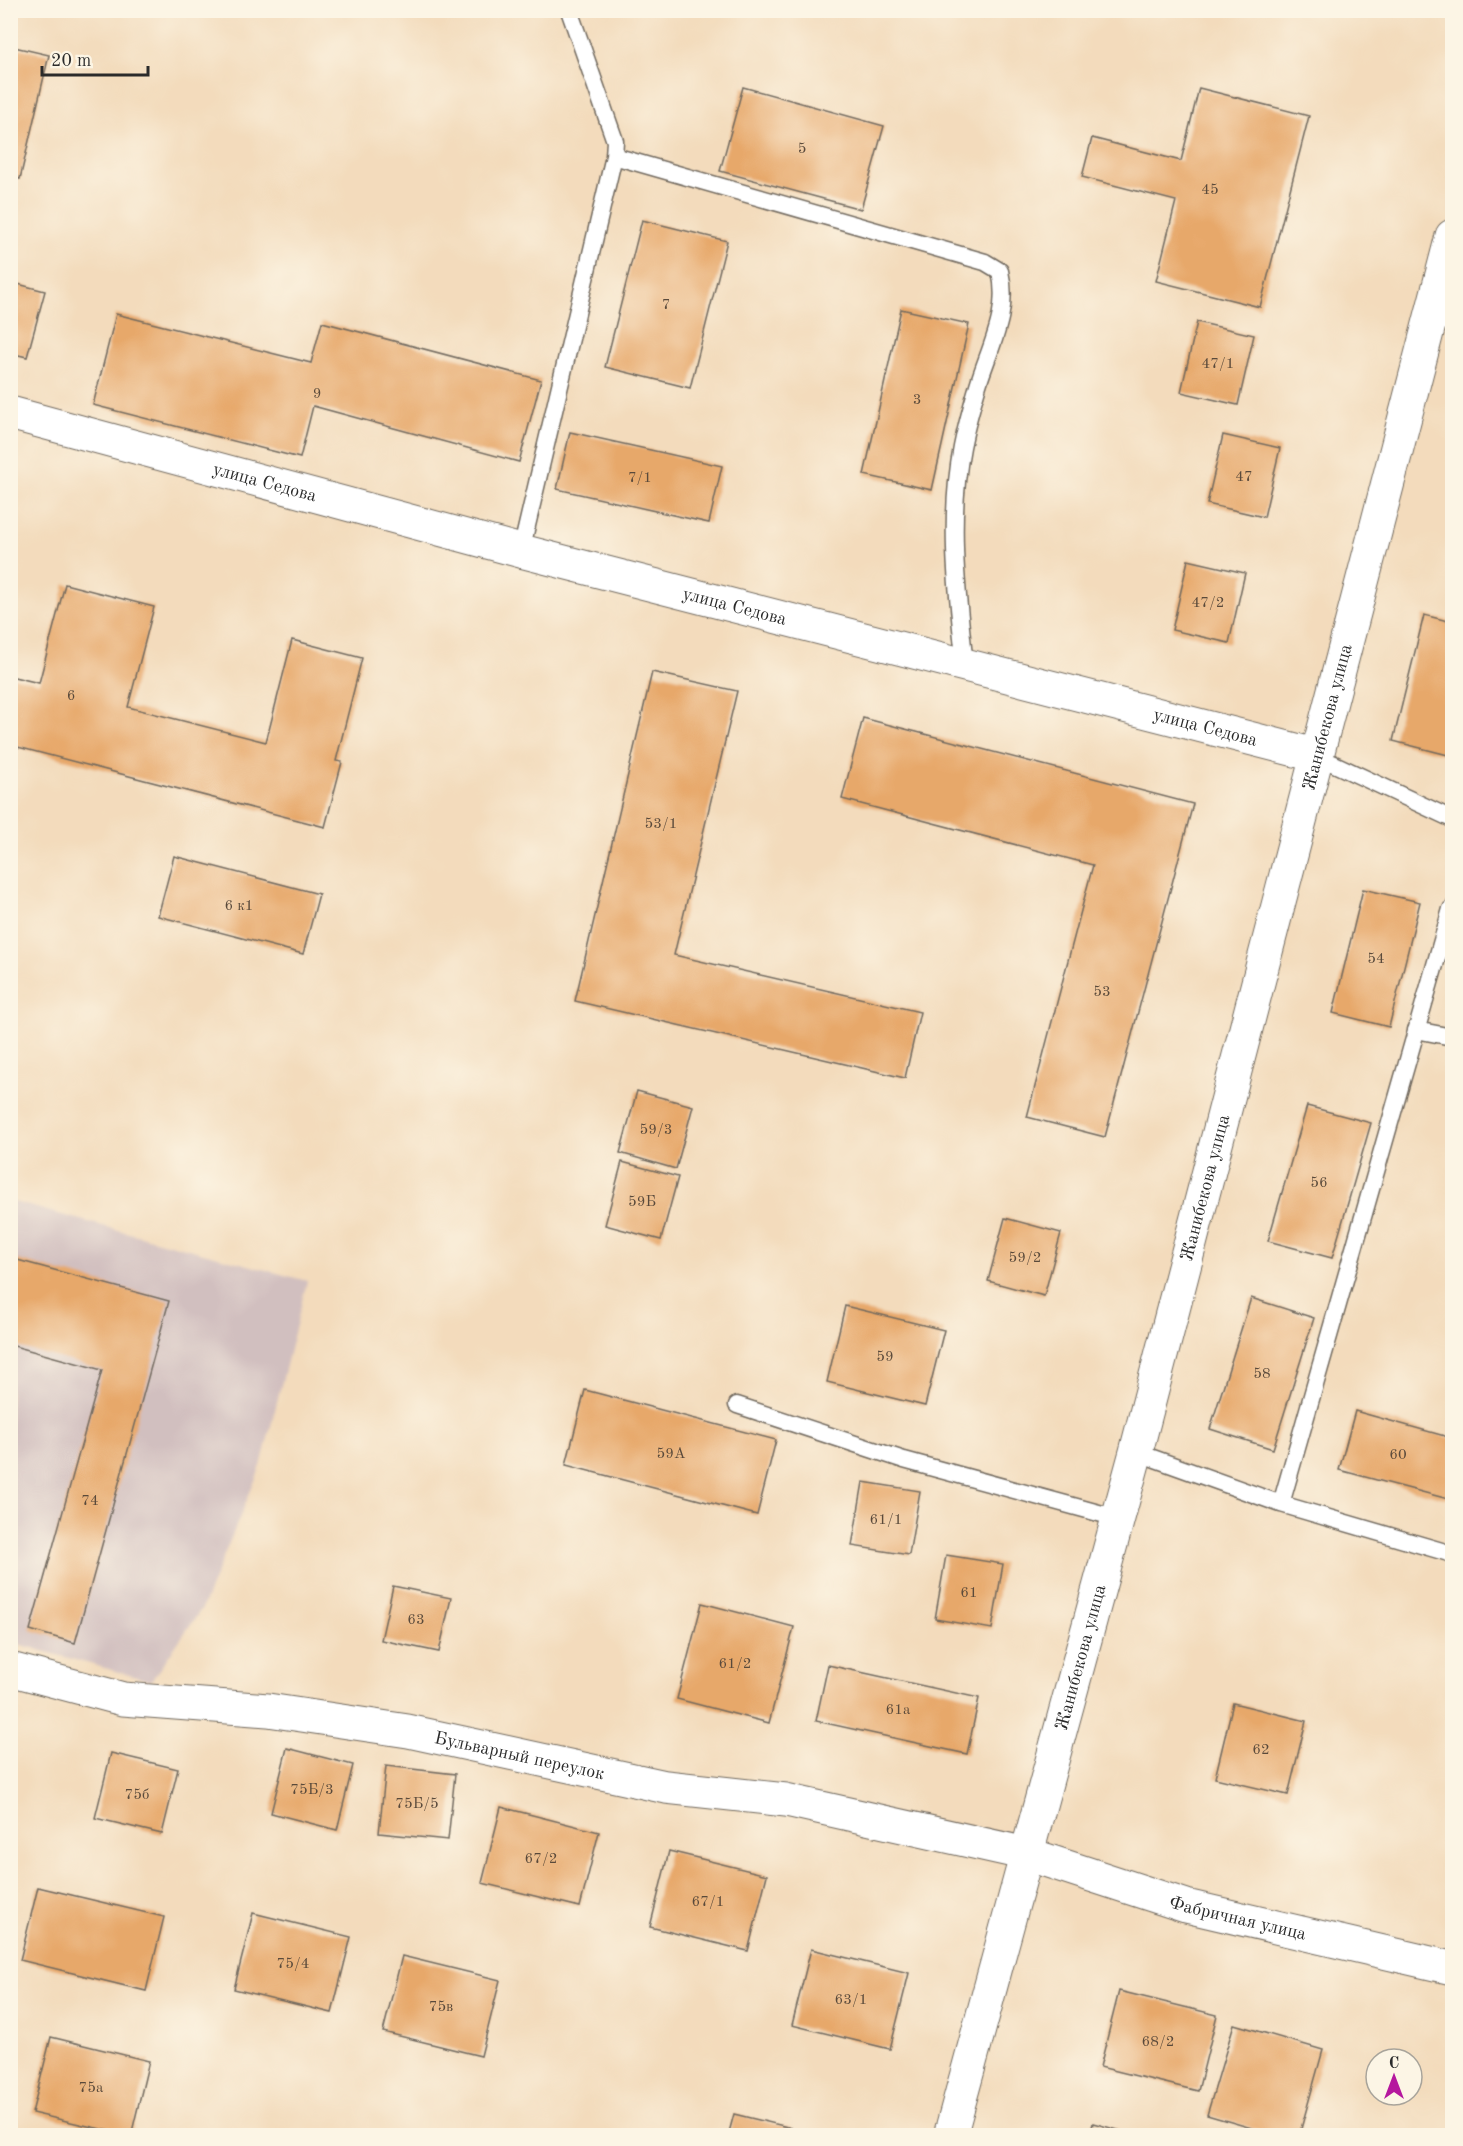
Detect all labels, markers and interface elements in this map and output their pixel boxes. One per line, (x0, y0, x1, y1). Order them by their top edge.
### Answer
scale bar (42, 39, 148, 77)
text: 20 m (51, 52, 91, 70)
house number: 5 (798, 142, 806, 157)
house number: 45 (1201, 183, 1219, 198)
house number: 7 (662, 298, 670, 313)
house number: 47/1 (1202, 357, 1234, 372)
house number: 9 (313, 387, 321, 402)
house number: 3 (913, 393, 921, 408)
street label: улица Седова (211, 460, 319, 505)
house number: 47 (1235, 470, 1253, 485)
house number: 7/1 (628, 471, 652, 486)
street label: улица Седова (681, 585, 789, 629)
house number: 47/2 (1192, 596, 1224, 611)
street label: Жанибекова улица (1300, 642, 1356, 793)
house number: 6 (67, 689, 75, 704)
street label: улица Седова (1151, 706, 1259, 750)
house number: 53/1 (645, 817, 677, 832)
house number: 6 к1 (224, 899, 254, 914)
house number: 54 (1367, 952, 1385, 967)
house number: 53 (1093, 985, 1111, 1000)
street label: Жанибекова улица (1178, 1113, 1233, 1263)
house number: 59/3 (640, 1123, 672, 1138)
house number: 56 (1310, 1176, 1328, 1191)
house number: 59Б (628, 1195, 656, 1210)
house number: 59/2 (1009, 1251, 1041, 1266)
house number: 59 (876, 1350, 894, 1365)
house number: 58 (1253, 1367, 1271, 1382)
house number: 59А (657, 1447, 686, 1462)
house number: 60 (1389, 1448, 1407, 1463)
house number: 74 (81, 1494, 99, 1509)
house number: 61/1 (870, 1513, 902, 1528)
street label: Жанибекова улица (1053, 1583, 1110, 1733)
house number: 61 (960, 1586, 978, 1601)
house number: 63 (407, 1613, 425, 1628)
house number: 61/2 (719, 1657, 751, 1672)
house number: 61а (886, 1703, 911, 1718)
street label: Бульварный переулок (433, 1729, 606, 1783)
house number: 62 (1252, 1743, 1270, 1758)
house number: 75Б/3 (290, 1783, 334, 1798)
house number: 75б (125, 1788, 149, 1803)
house number: 75Б/5 (395, 1797, 439, 1812)
house number: 67/2 (525, 1852, 557, 1867)
street label: Фабричная улица (1167, 1893, 1308, 1944)
house number: 67/1 (692, 1895, 724, 1910)
house number: 75/4 (277, 1957, 309, 1972)
house number: 63/1 (835, 1993, 867, 2008)
house number: 75в (429, 2000, 453, 2015)
house number: 68/2 (1142, 2035, 1174, 2050)
north arrow (1364, 2047, 1424, 2107)
text: С (1389, 2056, 1399, 2072)
house number: 75а (79, 2081, 104, 2096)

